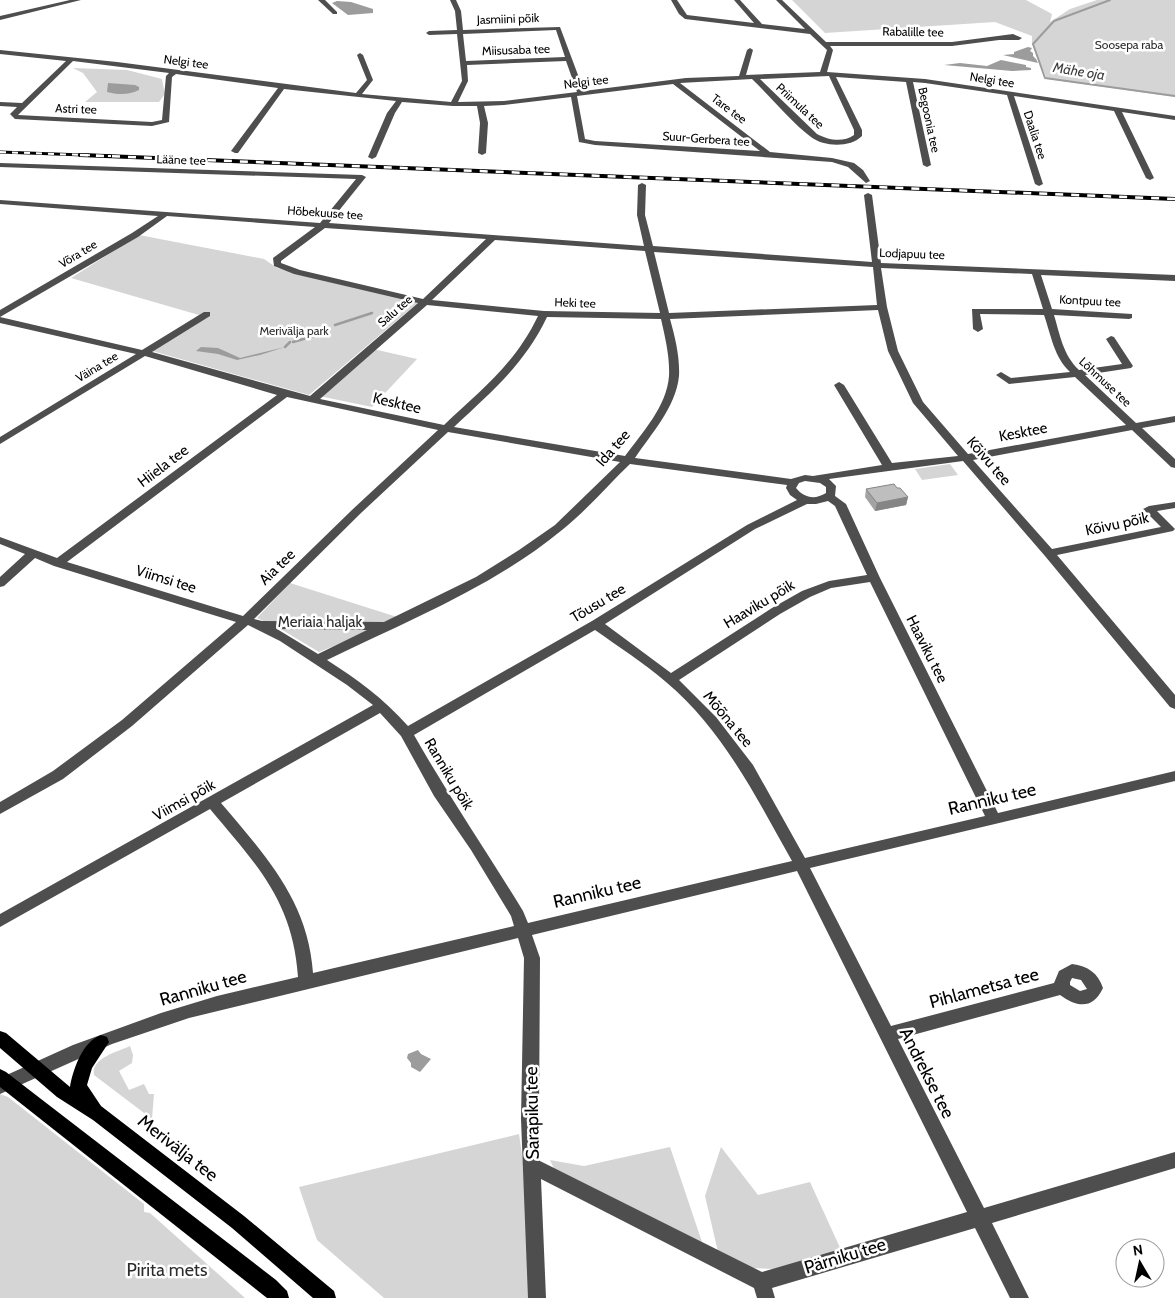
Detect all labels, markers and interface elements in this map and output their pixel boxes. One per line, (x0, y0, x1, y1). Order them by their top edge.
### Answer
street label: Jasmiini põik (476, 10, 540, 27)
street label: Rabalille tee (882, 23, 944, 40)
park label: Soosepa raba (1095, 37, 1163, 52)
street label: Miisusaba tee (482, 41, 550, 58)
street label: Nelgi tee (163, 51, 209, 72)
water label: Mähe oja (1051, 58, 1106, 84)
street label: Nelgi tee (969, 69, 1015, 90)
street label: Nelgi tee (563, 71, 609, 92)
street label: Priimula tee (773, 80, 827, 132)
street label: Begoonia tee (915, 86, 944, 154)
street label: Tare tee (709, 91, 750, 127)
street label: Astri tee (55, 100, 97, 117)
street label: Daalia tee (1021, 109, 1050, 161)
street label: Suur-Gerbera tee (662, 128, 750, 149)
street label: Lääne tee (156, 151, 206, 168)
street label: Hõbekuuse tee (287, 202, 363, 223)
street label: Võra tee (56, 236, 99, 271)
street label: Lodjapuu tee (879, 245, 945, 262)
street label: Kontpuu tee (1059, 291, 1121, 310)
street label: Salu tee (374, 292, 415, 330)
street label: Heki tee (554, 294, 596, 311)
park label: Merivälja park (259, 323, 329, 338)
street label: Väina tee (73, 348, 121, 385)
street label: Lõhmuse tee (1076, 354, 1135, 410)
street label: Kesktee (371, 389, 423, 417)
street label: Kesktee (997, 418, 1049, 446)
street label: Ida tee (592, 426, 634, 470)
street label: Kõivu tee (963, 433, 1015, 489)
street label: Hiiela tee (134, 441, 192, 491)
street label: Kõivu põik (1084, 508, 1151, 540)
street label: Aia tee (255, 545, 299, 589)
street label: Viimsi tee (134, 561, 199, 597)
street label: Haaviku põik (720, 576, 798, 632)
street label: Tõusu tee (567, 579, 629, 626)
street label: Haaviku tee (902, 612, 952, 686)
park label: Meriaia haljak (278, 613, 363, 631)
street label: Mõõna tee (699, 687, 757, 751)
street label: Ranniku põik (421, 735, 478, 813)
street label: Viimsi põik (150, 775, 219, 825)
street label: Ranniku tee (946, 778, 1038, 820)
street label: Ranniku tee (551, 871, 643, 913)
street label: Pihlametsa tee (927, 963, 1041, 1013)
street label: Ranniku tee (157, 965, 249, 1011)
street label: Andrekse tee (895, 1024, 959, 1122)
street label: Sarapiku tee (520, 1066, 544, 1160)
street label: Merivälja tee (134, 1110, 222, 1186)
street label: Pärniku tee (802, 1233, 888, 1279)
north arrow (1115, 1238, 1165, 1288)
text: N (1132, 1240, 1144, 1260)
park label: Pirita mets (127, 1259, 207, 1281)

